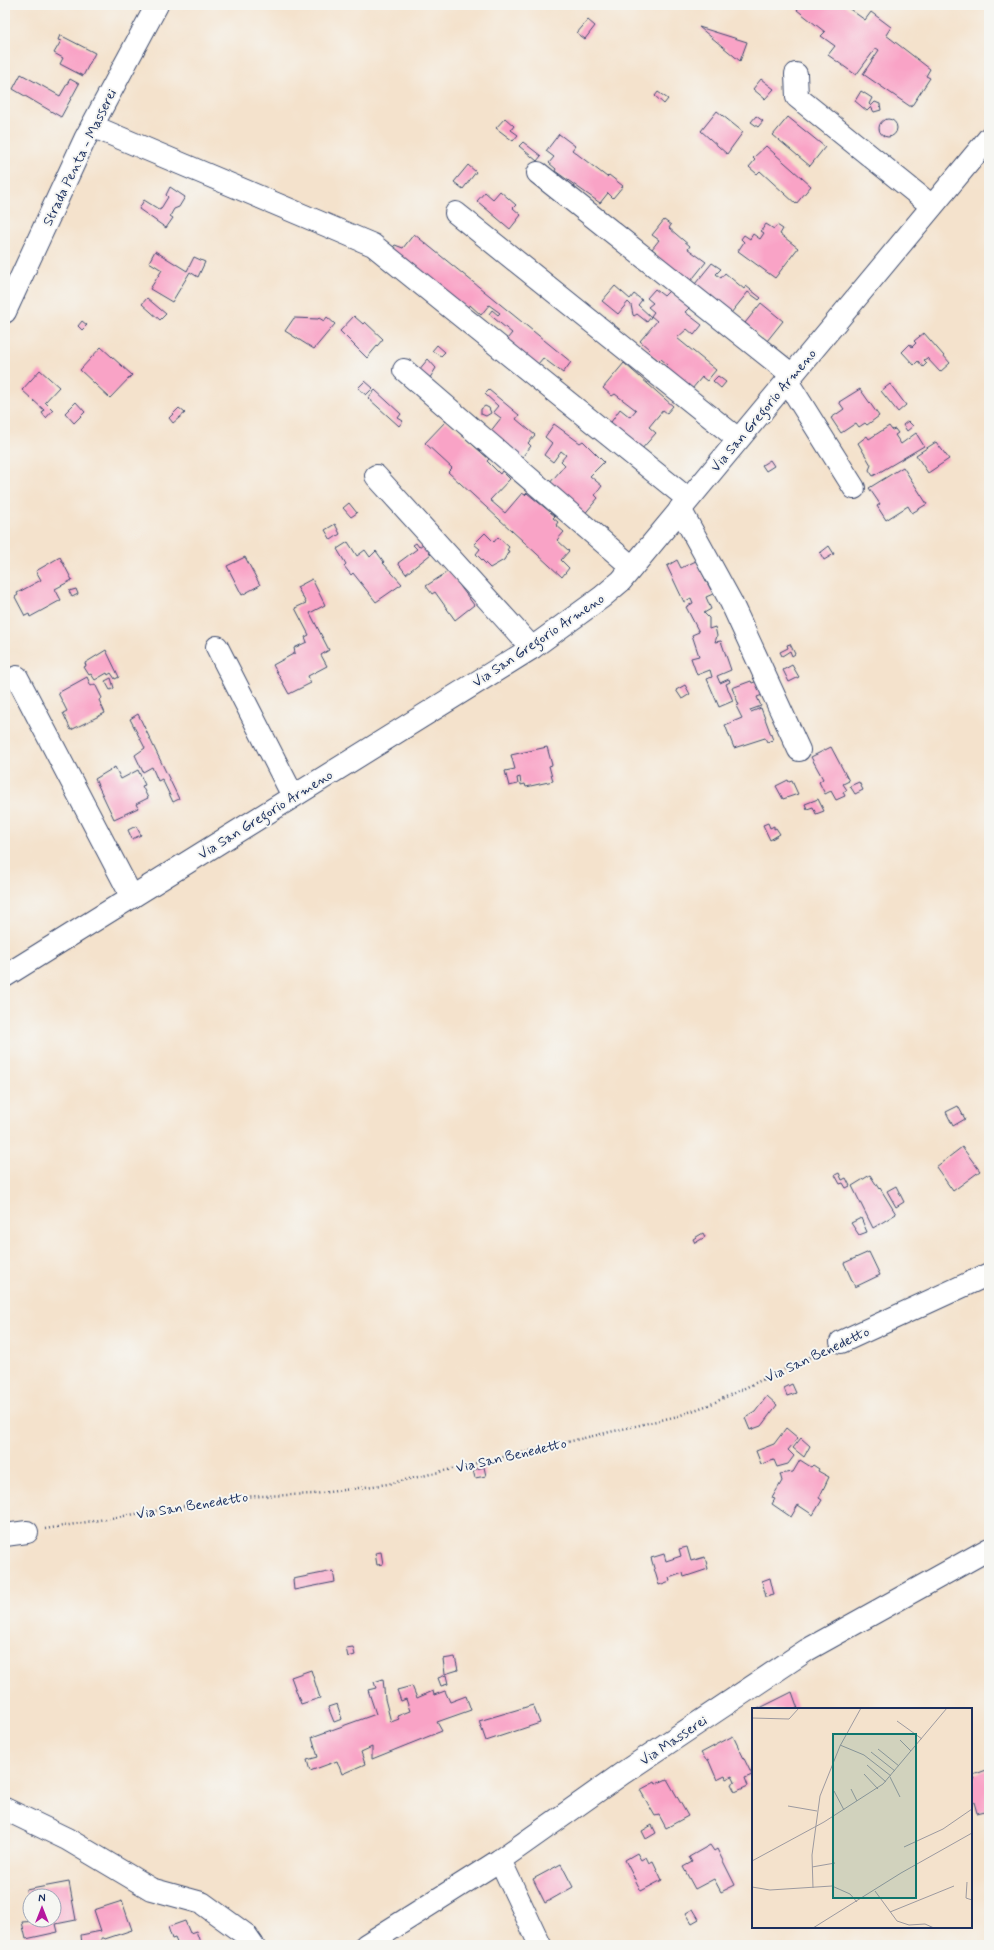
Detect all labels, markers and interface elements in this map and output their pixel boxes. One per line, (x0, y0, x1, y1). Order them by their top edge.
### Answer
street label: Strada Penta - Masserei (39, 86, 121, 229)
street label: Via San Gregorio Armeno (707, 345, 822, 477)
street label: Via San Gregorio Armeno (469, 590, 609, 693)
street label: Via San Gregorio Armeno (195, 766, 337, 865)
street label: Via San Benedetto (762, 1323, 873, 1387)
street label: Via San Benedetto (454, 1434, 568, 1477)
street label: Via San Benedetto (135, 1488, 249, 1524)
inset map (752, 1708, 972, 1928)
street label: Via Masserei (636, 1712, 711, 1770)
north arrow (22, 1888, 62, 1928)
text: N (38, 1892, 46, 1906)

